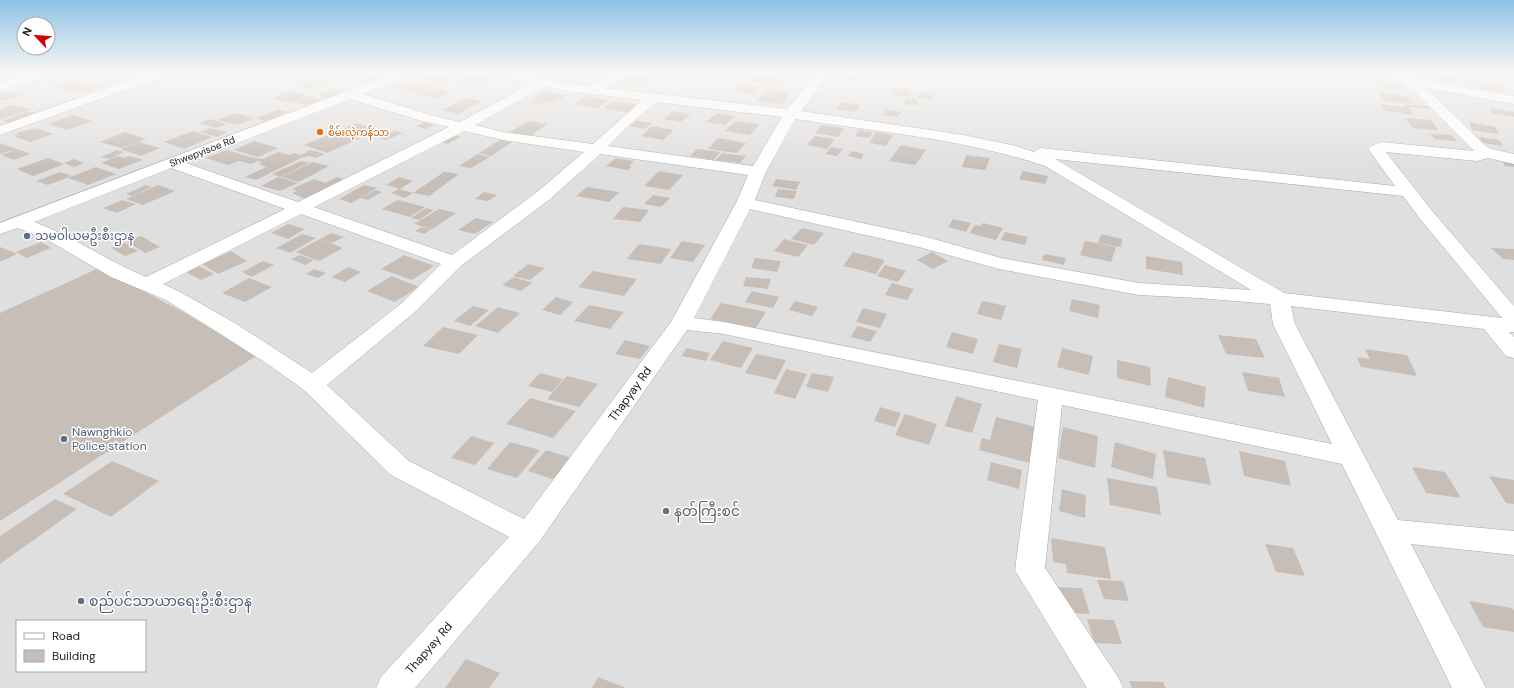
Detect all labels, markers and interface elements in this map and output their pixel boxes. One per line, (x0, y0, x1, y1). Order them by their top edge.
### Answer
north arrow (16, 16, 56, 56)
text: N (19, 25, 35, 38)
place label: စိမ်းလဲ့ကန်သာ (328, 125, 389, 141)
marker: စိမ်းလဲ့ကန်သာ (315, 127, 325, 137)
street label: Shwepyisoe Rd (167, 133, 237, 170)
place label: သမဝါယမဦးစီးဌာန (35, 227, 134, 246)
marker: သမဝါယမဦးစီးဌာန (22, 231, 32, 241)
street label: Thapyay Rd (605, 363, 655, 425)
place label: Nawnghkio Police station (72, 424, 147, 454)
marker: Nawnghkio Police station (59, 434, 69, 444)
place label: နတ်ကြီးစင် (674, 501, 740, 523)
marker: နတ်ကြီးစင် (661, 506, 671, 516)
place label: စည်ပင်သာယာရေးဦးစီးဌာန (89, 591, 252, 613)
marker: စည်ပင်သာယာရေးဦးစီးဌာန (76, 596, 86, 606)
street label: Thapyay Rd (402, 619, 456, 677)
legend (16, 620, 146, 672)
text: Road (52, 628, 80, 644)
text: Building (52, 648, 96, 664)

